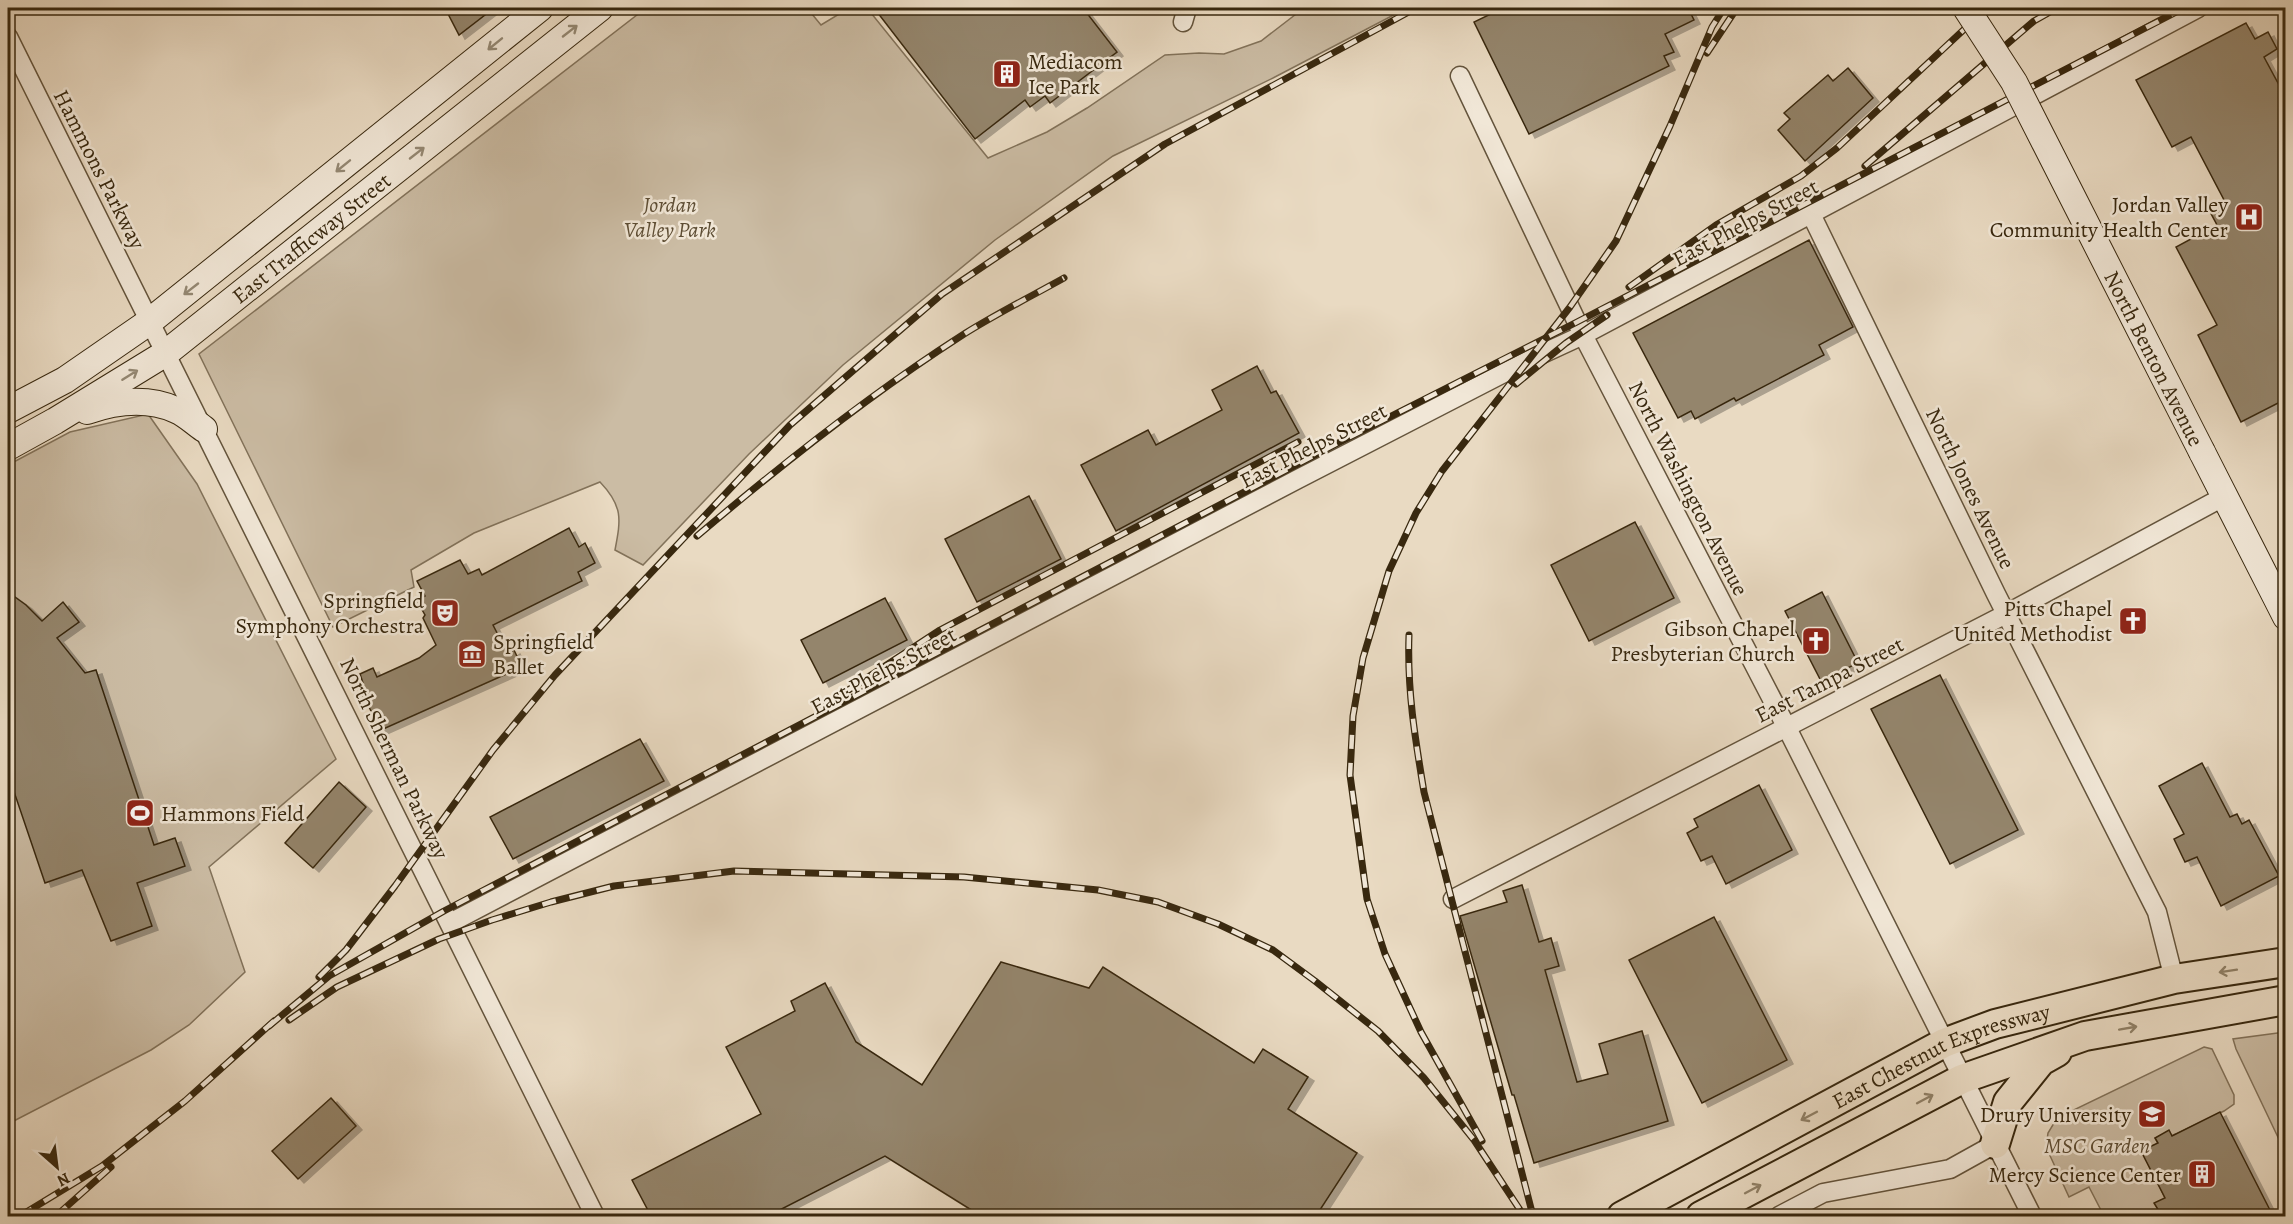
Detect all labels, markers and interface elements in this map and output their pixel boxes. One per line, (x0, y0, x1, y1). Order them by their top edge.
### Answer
one-way arrow (562, 25, 578, 38)
one-way arrow (487, 38, 503, 51)
place label: Mediacom Ice Park (1028, 47, 1123, 102)
building icon: Mediacom Ice Park (991, 58, 1023, 90)
street label: Hammons Parkway (46, 85, 152, 255)
one-way arrow (409, 146, 425, 159)
one-way arrow (335, 160, 351, 173)
street label: East Trafficway Street (226, 166, 397, 311)
street label: East Phelps Street (1667, 172, 1824, 274)
park label: Jordan Valley Park (624, 190, 716, 245)
place label: Jordan Valley Community Health Center (1990, 190, 2228, 245)
hospital icon: Jordan Valley Community Health Center (2233, 201, 2265, 233)
street label: North Benton Avenue (2096, 266, 2211, 452)
one-way arrow (183, 282, 199, 295)
one-way arrow (121, 368, 138, 380)
street label: North Washington Avenue (1621, 376, 1755, 601)
street label: East Phelps Street (1235, 396, 1392, 496)
street label: North Jones Avenue (1918, 403, 2022, 574)
place label: Springfield Symphony Orchestra (236, 586, 425, 641)
place label: Pitts Chapel United Methodist (1954, 594, 2112, 649)
theatre icon: Springfield Symphony Orchestra (429, 597, 461, 629)
church icon: Pitts Chapel United Methodist (2117, 605, 2149, 637)
place label: Gibson Chapel Presbyterian Church (1610, 614, 1795, 669)
street label: East Phelps Street (805, 620, 962, 722)
church icon: Gibson Chapel Presbyterian Church (1800, 625, 1832, 657)
place label: Springfield Ballet (493, 627, 594, 682)
street label: East Tampa Street (1750, 630, 1909, 730)
museum icon: Springfield Ballet (456, 638, 488, 670)
street label: North Sherman Parkway (332, 653, 456, 864)
sports icon: Hammons Field (124, 797, 156, 829)
place label: Hammons Field (161, 799, 304, 829)
one-way arrow (2218, 966, 2238, 977)
street label: East Chestnut Expressway (1827, 997, 2054, 1117)
one-way arrow (2118, 1023, 2138, 1034)
one-way arrow (1916, 1093, 1934, 1104)
school or university icon: Drury University (2136, 1098, 2168, 1130)
place label: Drury University (1980, 1100, 2131, 1130)
one-way arrow (1800, 1111, 1818, 1122)
park label: MSC Garden (2044, 1131, 2150, 1161)
north arrow (27, 1137, 87, 1197)
building icon: Mercy Science Center (2186, 1158, 2218, 1190)
place label: Mercy Science Center (1989, 1160, 2181, 1190)
text: N (53, 1167, 74, 1192)
one-way arrow (1743, 1183, 1761, 1194)

